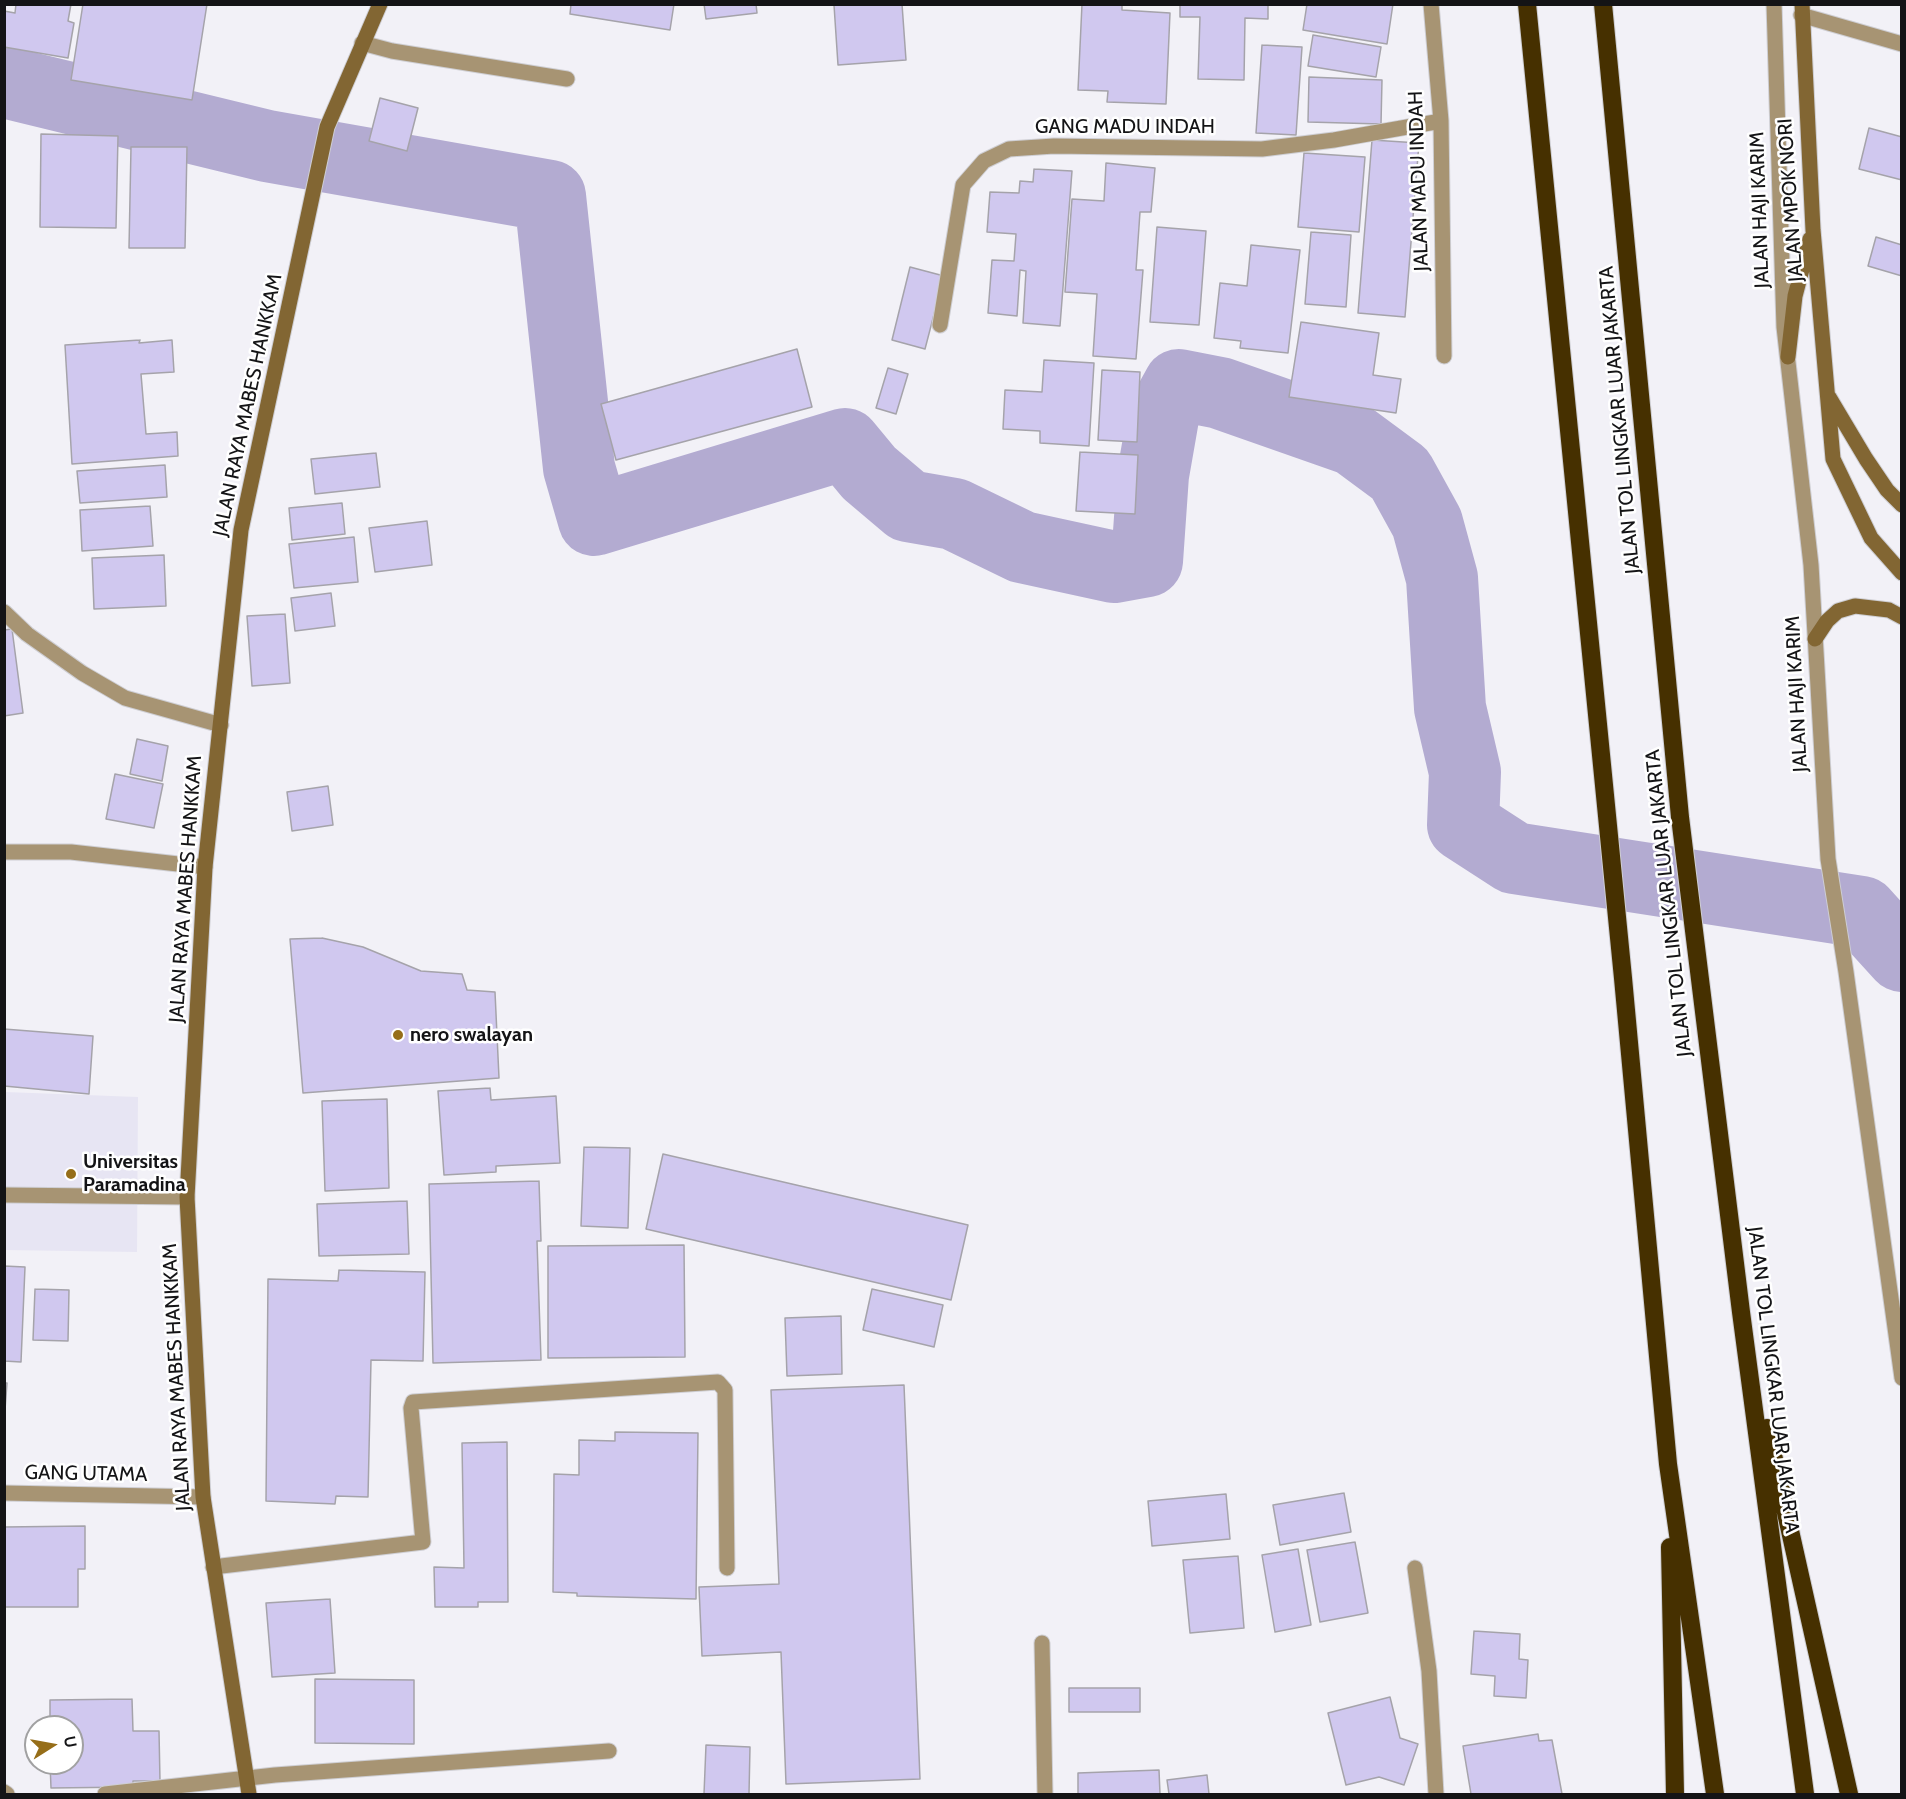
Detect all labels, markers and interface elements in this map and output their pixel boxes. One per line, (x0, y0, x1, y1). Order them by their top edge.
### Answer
street label: JALAN MADU INDAH (1404, 90, 1434, 272)
street label: GANG MADU INDAH (1035, 115, 1215, 139)
street label: JALAN MPOK NORI (1773, 117, 1809, 283)
street label: JALAN HAJI KARIM (1745, 131, 1775, 289)
street label: JALAN TOL LINGKAR LUAR JAKARTA (1595, 265, 1645, 575)
street label: JALAN RAYA MABES HANKKAM (208, 272, 288, 538)
street label: JALAN HAJI KARIM (1781, 615, 1813, 773)
street label: JALAN TOL LINGKAR LUAR JAKARTA (1641, 748, 1697, 1058)
street label: JALAN RAYA MABES HANKKAM (165, 755, 207, 1023)
place label: nero swalayan (410, 1023, 533, 1047)
marker: nero swalayan (391, 1028, 405, 1042)
place label: Universitas Paramadina (83, 1150, 186, 1197)
marker: Universitas Paramadina (64, 1167, 78, 1181)
street label: JALAN TOL LINGKAR LUAR JAKARTA (1742, 1225, 1804, 1535)
street label: JALAN RAYA MABES HANKKAM (158, 1243, 196, 1511)
street label: GANG UTAMA (24, 1461, 148, 1487)
north arrow (24, 1715, 84, 1775)
text: U (60, 1734, 81, 1749)

